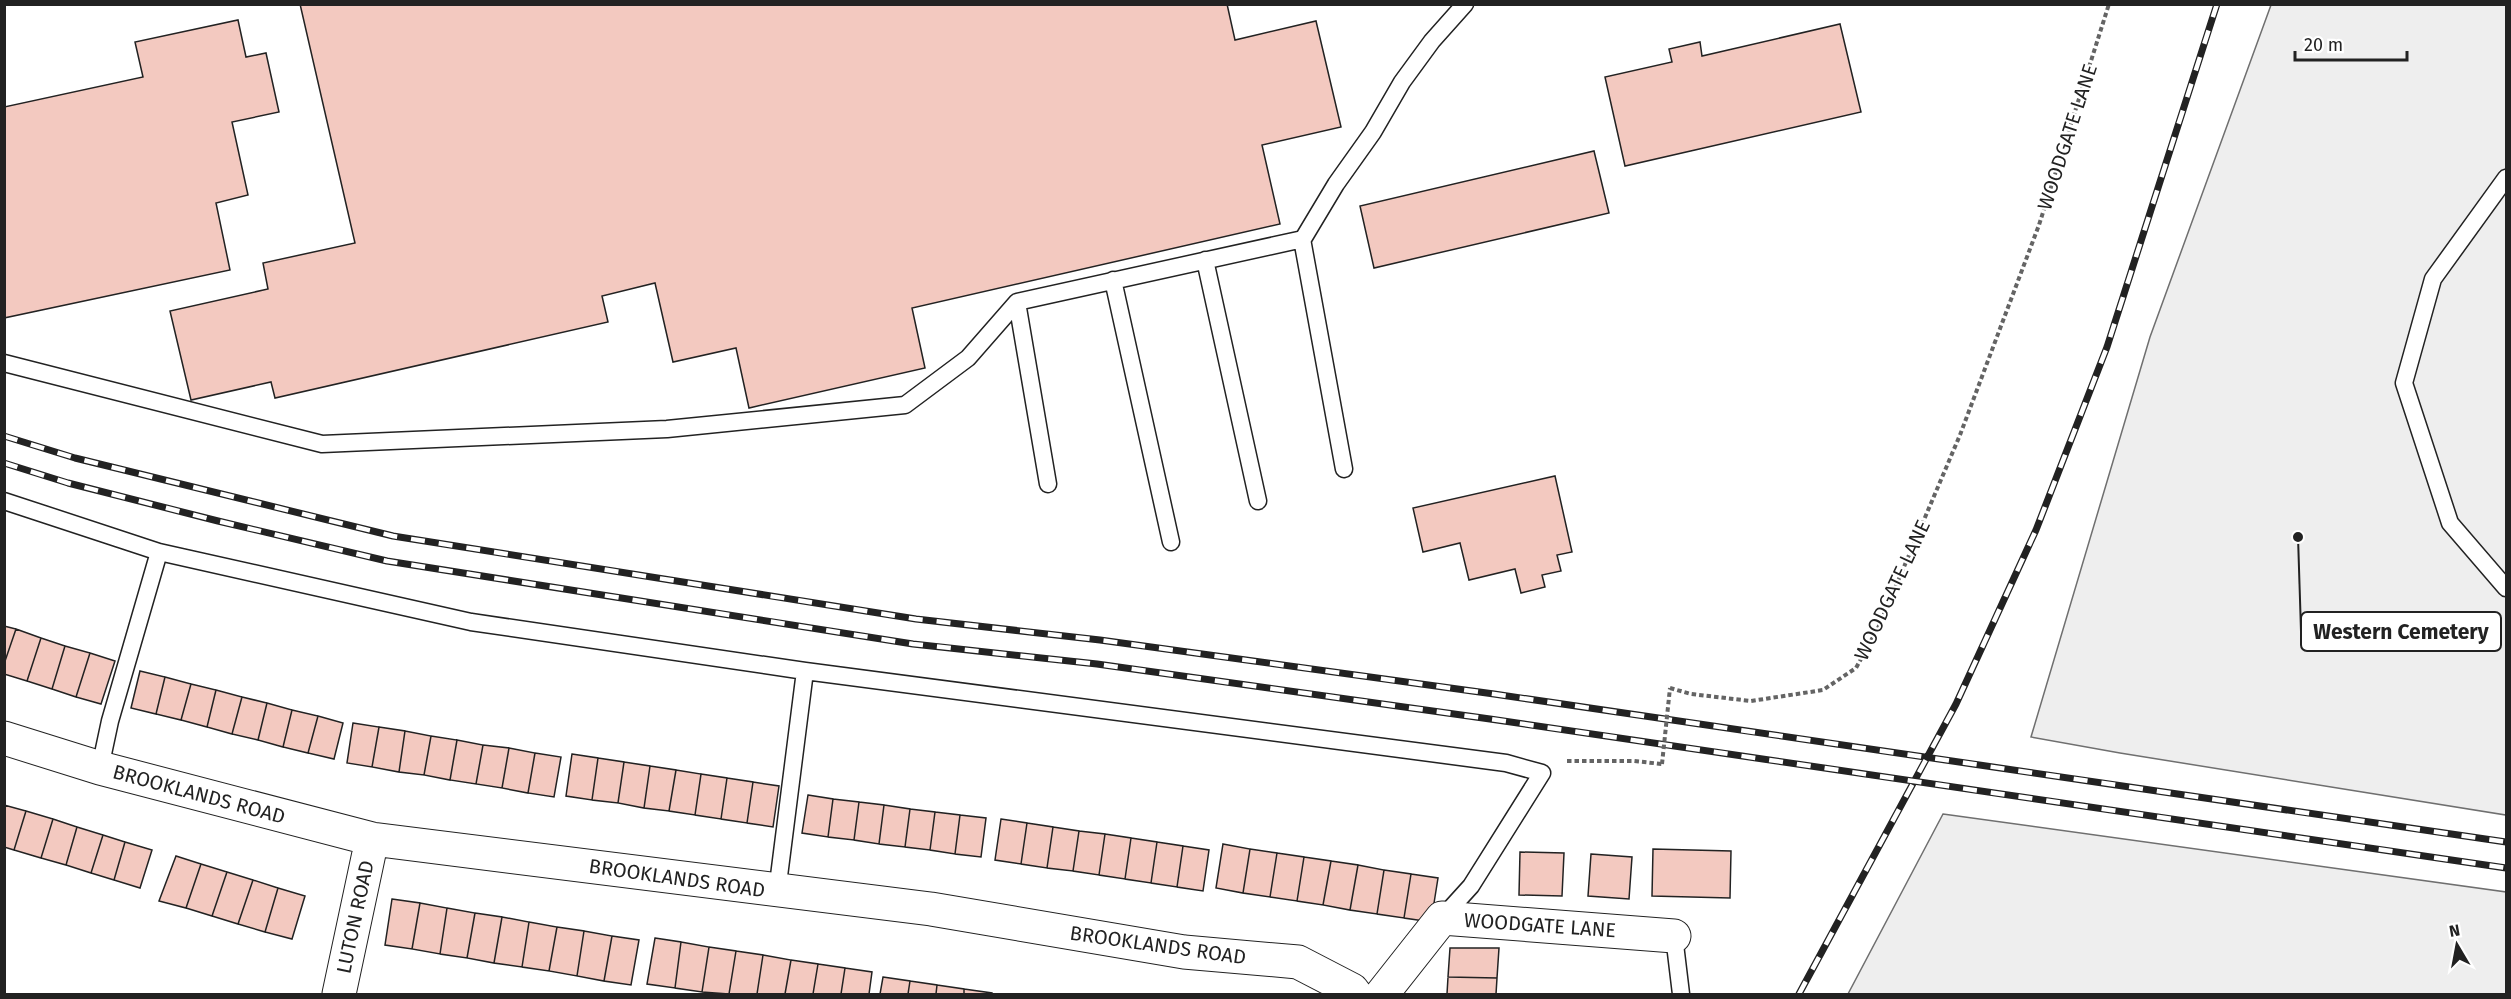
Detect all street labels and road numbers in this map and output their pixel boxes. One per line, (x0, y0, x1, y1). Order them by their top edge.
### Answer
street label: WOODGATE LANE (2032, 61, 2102, 213)
street label: WOODGATE LANE (1849, 516, 1935, 664)
street label: BROOKLANDS ROAD (110, 759, 288, 829)
street label: BROOKLANDS ROAD (587, 854, 767, 902)
street label: LUTON ROAD (331, 858, 379, 976)
street label: WOODGATE LANE (1463, 908, 1617, 942)
street label: BROOKLANDS ROAD (1068, 921, 1248, 969)

